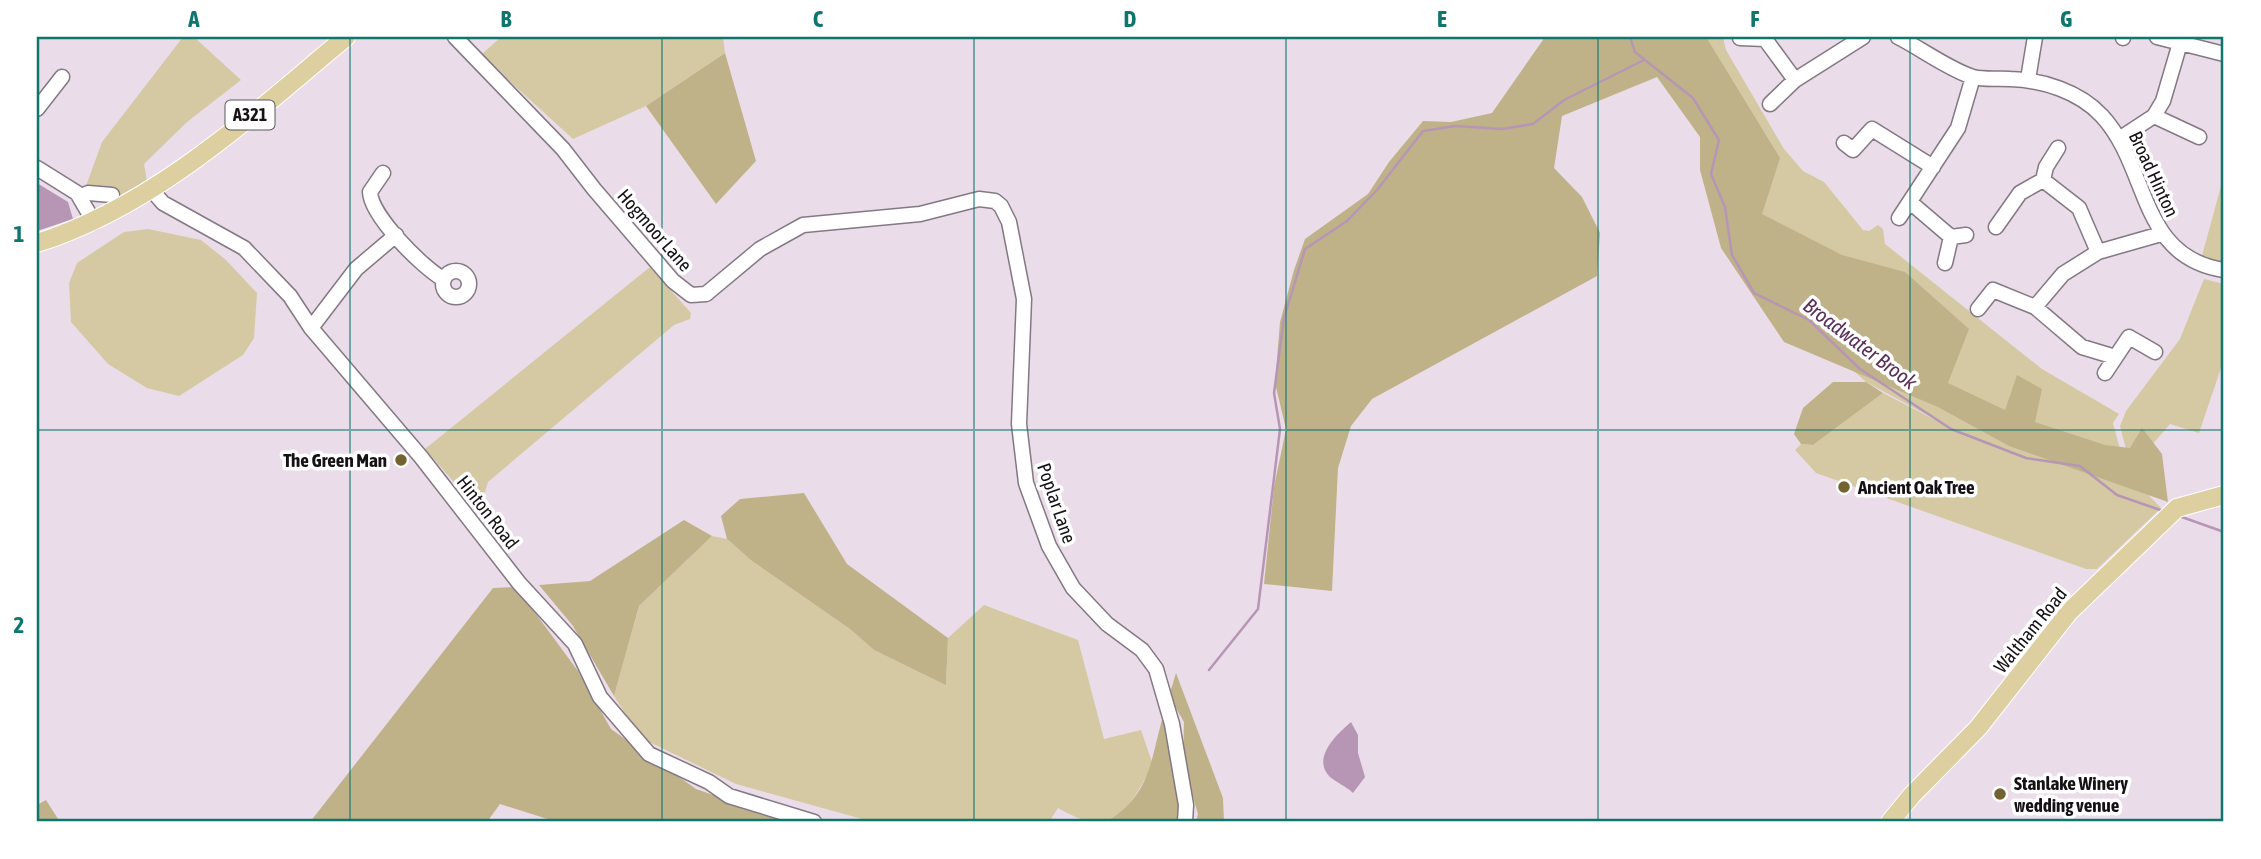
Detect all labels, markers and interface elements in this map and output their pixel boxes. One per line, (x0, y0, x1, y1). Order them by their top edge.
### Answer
text: A (187, 6, 200, 32)
text: B (501, 6, 512, 32)
text: C (813, 6, 824, 32)
text: D (1124, 6, 1137, 32)
text: E (1437, 6, 1447, 32)
text: F (1750, 6, 1760, 32)
text: G (2060, 6, 2072, 32)
road number: A321 (226, 100, 274, 130)
street label: Broad Hinton (2125, 128, 2183, 220)
street label: Hogmoor Lane (613, 184, 697, 276)
text: 1 (14, 221, 25, 247)
water label: Broadwater Brook (1799, 293, 1923, 394)
place label: The Green Man (283, 449, 387, 471)
marker: The Green Man (393, 452, 409, 468)
street label: Poplar Lane (1033, 460, 1081, 546)
street label: Hinton Road (453, 471, 523, 553)
place label: Ancient Oak Tree (1857, 476, 1975, 498)
marker: Ancient Oak Tree (1836, 479, 1852, 495)
street label: Waltham Road (1989, 583, 2071, 677)
text: 2 (14, 612, 24, 638)
place label: Stanlake Winery wedding venue (2014, 772, 2128, 816)
marker: Stanlake Winery wedding venue (1992, 786, 2008, 802)

